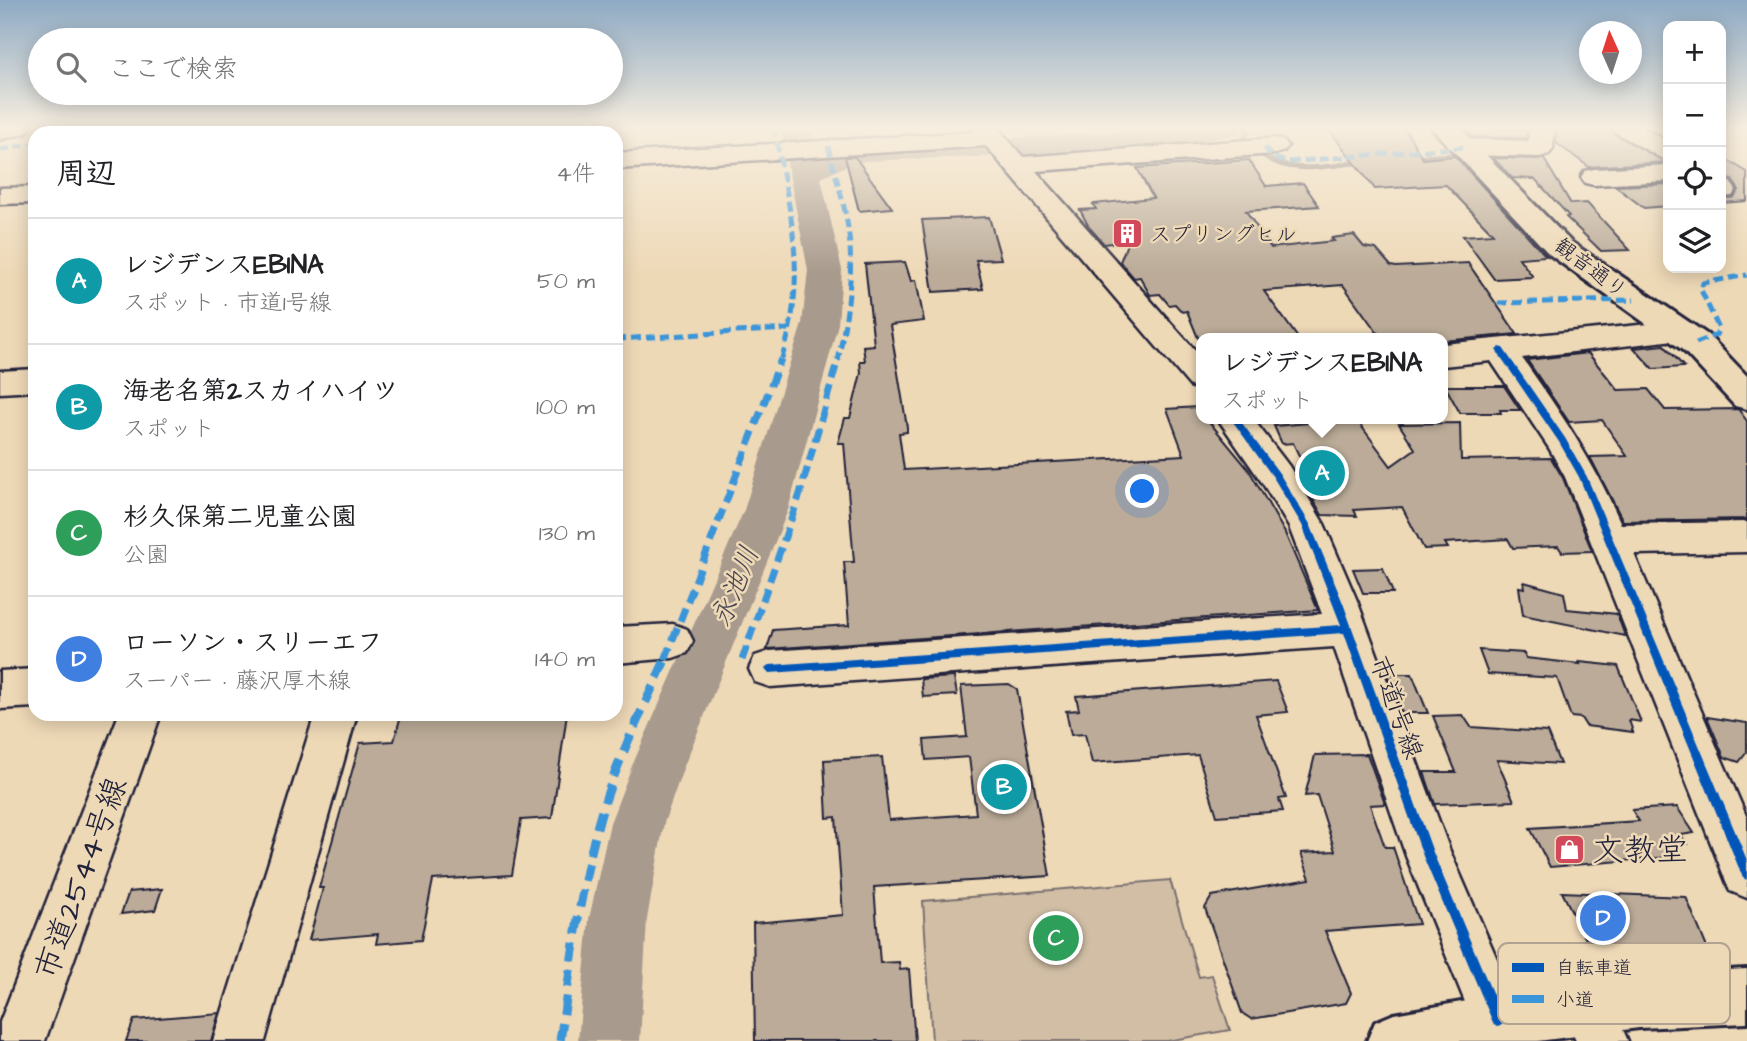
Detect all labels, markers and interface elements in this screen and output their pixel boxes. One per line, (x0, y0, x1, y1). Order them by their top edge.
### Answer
north arrow (1579, 21, 1642, 84)
map controls (1663, 21, 1726, 273)
button: + (1663, 21, 1726, 84)
search box (28, 28, 623, 105)
icon: search (52, 48, 90, 86)
text: ここで検索 (108, 51, 238, 87)
button: − (1663, 84, 1726, 147)
button: locate (1663, 147, 1726, 210)
text: 周辺 (56, 153, 116, 195)
text: 4件 (556, 158, 595, 190)
button: layers (1663, 210, 1726, 273)
building icon: スプリングヒル (1110, 217, 1144, 251)
place label: スプリングヒル (1150, 220, 1297, 249)
street label: 観音通り (1548, 232, 1633, 305)
text: レジデンスEBINA (123, 247, 324, 283)
text: A (72, 265, 86, 297)
text: 50 m (537, 265, 595, 297)
text: スポット · 市道1号線 (123, 287, 332, 319)
popup (1196, 333, 1448, 424)
text: レジデンスEBINA (1222, 345, 1422, 381)
text: 海老名第2スカイハイツ (123, 373, 398, 409)
text: スポット (1222, 385, 1314, 417)
text: B (71, 391, 87, 423)
text: 100 m (536, 391, 595, 423)
text: スポット (123, 413, 215, 445)
pin: A (1299, 447, 1345, 499)
your location (1125, 474, 1159, 508)
text: 杉久保第二児童公園 (123, 499, 357, 535)
text: C (71, 517, 87, 549)
text: 130 m (539, 517, 595, 549)
text: 公園 (123, 539, 169, 571)
water label: 永池川 (702, 540, 769, 633)
text: ローソン・スリーエフ (123, 625, 383, 661)
text: D (72, 643, 86, 675)
text: 140 m (535, 643, 595, 675)
street label: 市道1号線 (1361, 651, 1431, 764)
text: スーパー · 藤沢厚木線 (123, 665, 351, 697)
pin: B (981, 761, 1027, 813)
street label: 市道2544号線 (24, 771, 139, 986)
place label: 文教堂 (1592, 828, 1688, 873)
shop icon: 文教堂 (1552, 832, 1586, 866)
pin: D (1580, 892, 1626, 944)
pin: C (1033, 912, 1079, 964)
legend (1498, 943, 1730, 1024)
text: 自転車道 (1556, 955, 1632, 982)
text: 小道 (1556, 987, 1594, 1014)

